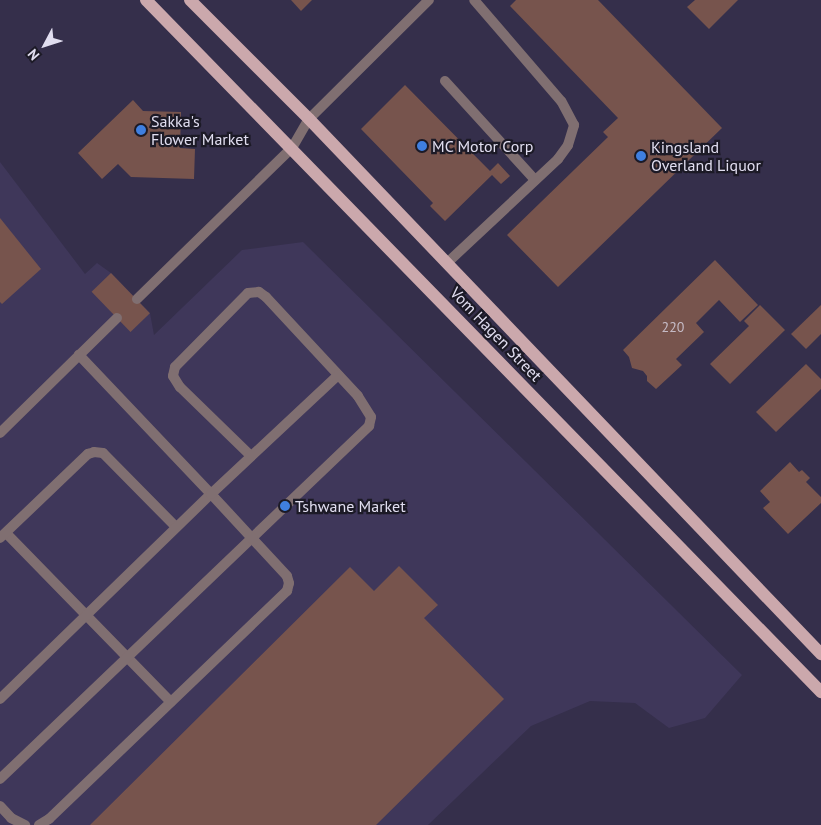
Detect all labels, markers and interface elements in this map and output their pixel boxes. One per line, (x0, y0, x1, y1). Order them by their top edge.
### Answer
north arrow (20, 20, 70, 70)
text: N (24, 45, 43, 64)
place label: Sakka's Flower Market (151, 111, 249, 149)
marker: Sakka's Flower Market (135, 124, 147, 136)
place label: MC Motor Corp (432, 136, 534, 156)
place label: Kingsland Overland Liquor (651, 137, 761, 175)
marker: MC Motor Corp (416, 140, 428, 152)
marker: Kingsland Overland Liquor (635, 150, 647, 162)
street label: Vom Hagen Street (446, 283, 546, 385)
house number: 220 (662, 319, 684, 335)
place label: Tshwane Market (295, 496, 406, 516)
marker: Tshwane Market (279, 500, 291, 512)

